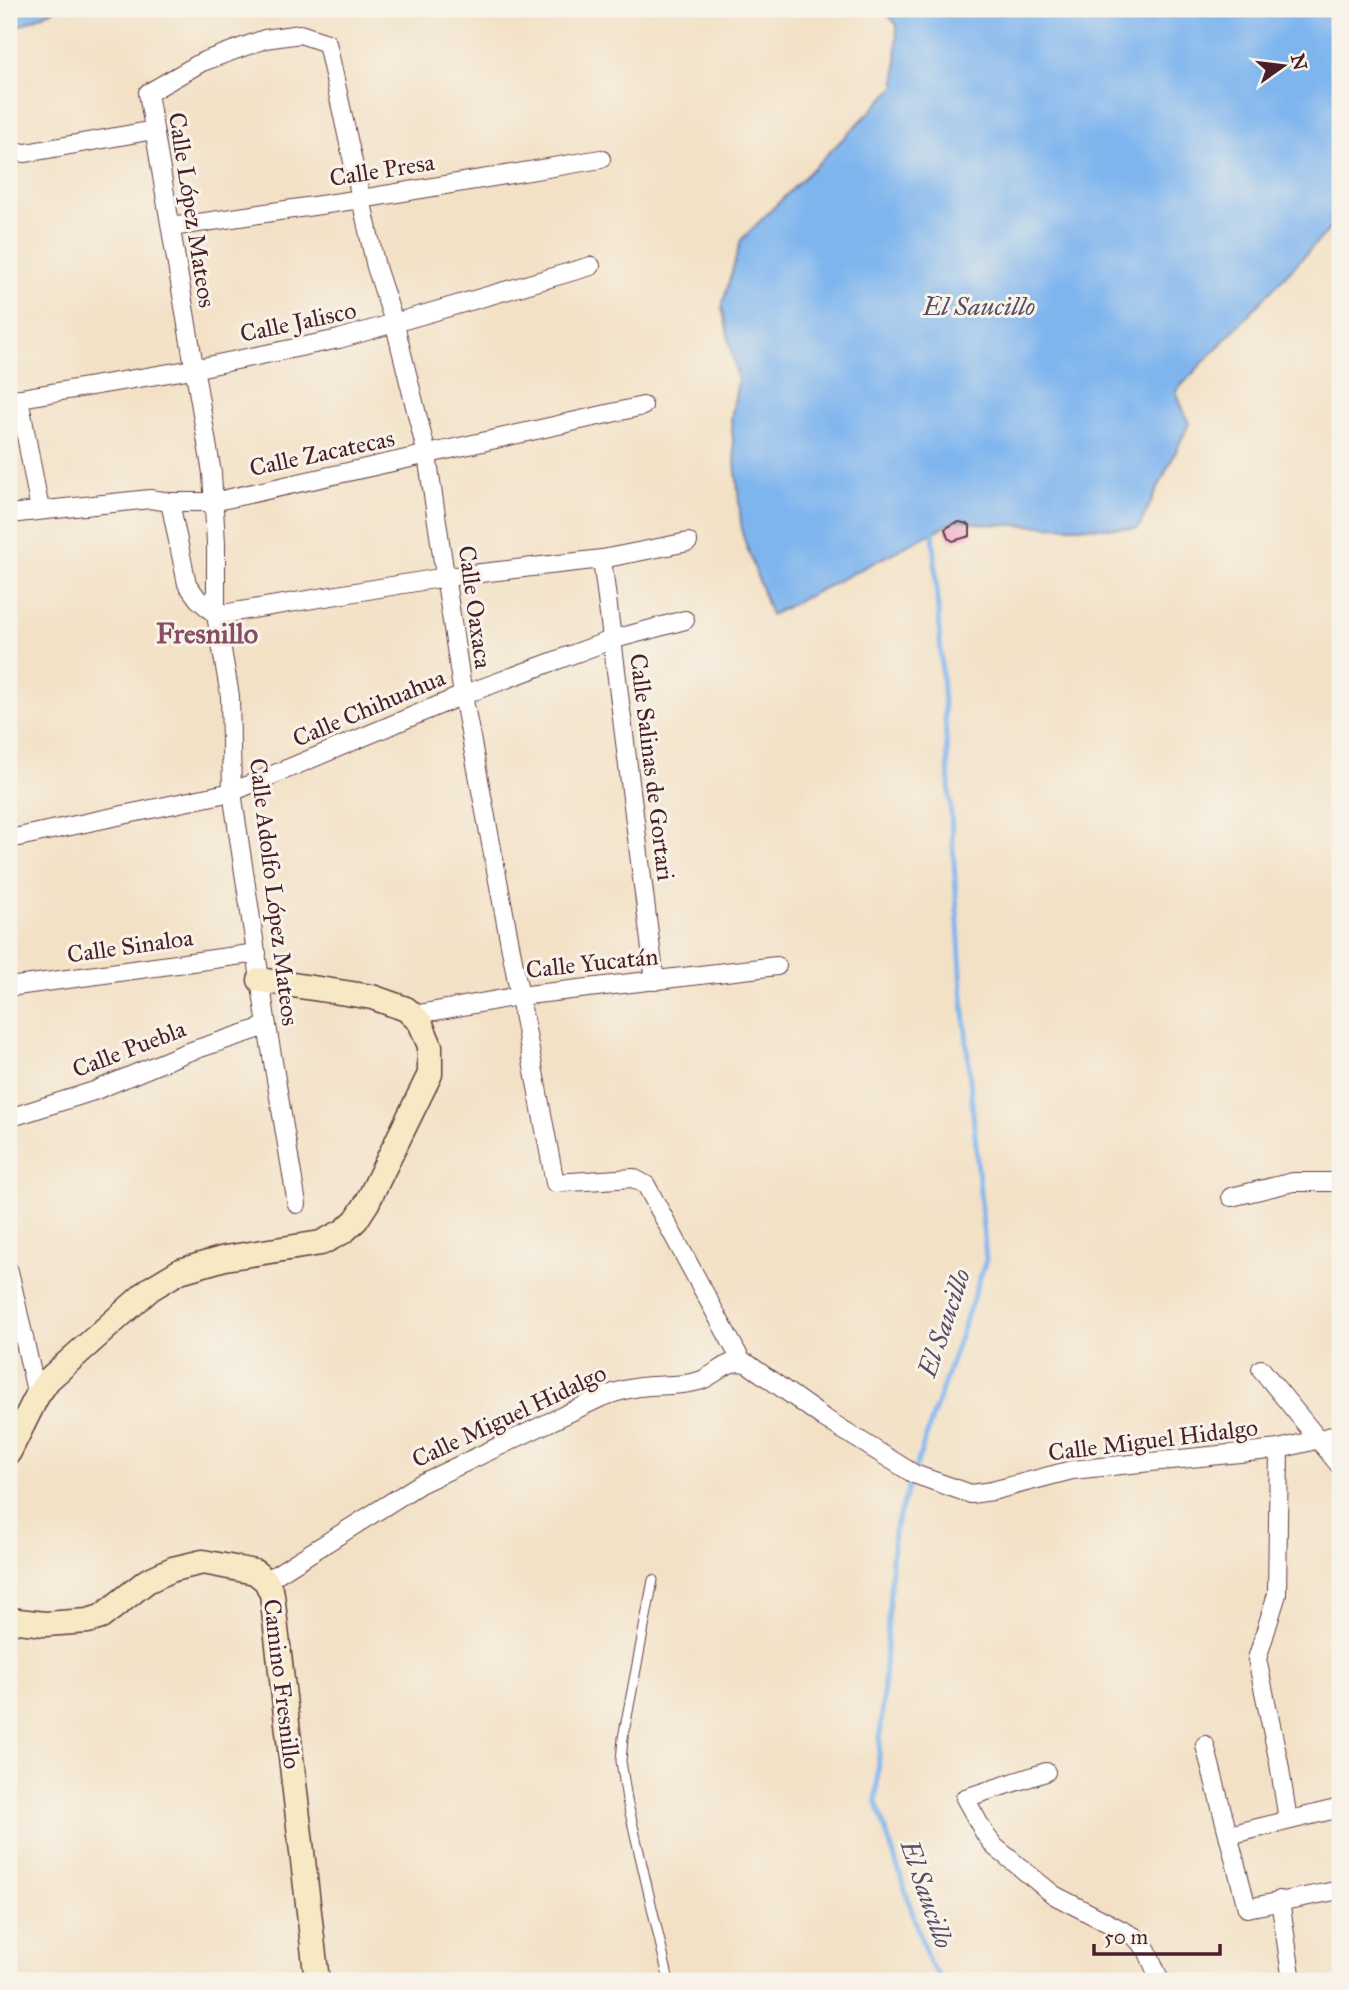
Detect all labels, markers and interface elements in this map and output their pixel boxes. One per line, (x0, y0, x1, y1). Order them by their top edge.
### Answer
north arrow (1248, 32, 1318, 102)
text: N (1286, 51, 1312, 73)
street label: Calle López Mateos (162, 110, 222, 310)
street label: Calle Presa (327, 147, 437, 193)
water label: El Saucillo (922, 290, 1035, 322)
street label: Calle Jalisco (237, 295, 359, 349)
street label: Calle Zacatecas (247, 423, 397, 483)
street label: Calle Oaxaca (452, 543, 499, 671)
district label: Fresnillo (156, 616, 258, 651)
street label: Calle Salinas de Gortari (623, 652, 681, 883)
street label: Calle Chihuahua (288, 662, 451, 754)
street label: Calle Adolfo López Mateos (243, 756, 305, 1028)
street label: Calle Sinaloa (65, 922, 196, 970)
street label: Calle Yucatán (524, 941, 660, 985)
street label: Calle Puebla (68, 1013, 191, 1084)
water label: El Saucillo (910, 1265, 977, 1382)
street label: Calle Miguel Hidalgo (407, 1358, 611, 1474)
street label: Calle Miguel Hidalgo (1046, 1412, 1260, 1468)
street label: Camino Fresnillo (257, 1597, 307, 1771)
water label: El Saucillo (893, 1835, 960, 1952)
scale bar (1094, 1913, 1220, 1957)
text: 50 m (1104, 1924, 1149, 1950)

